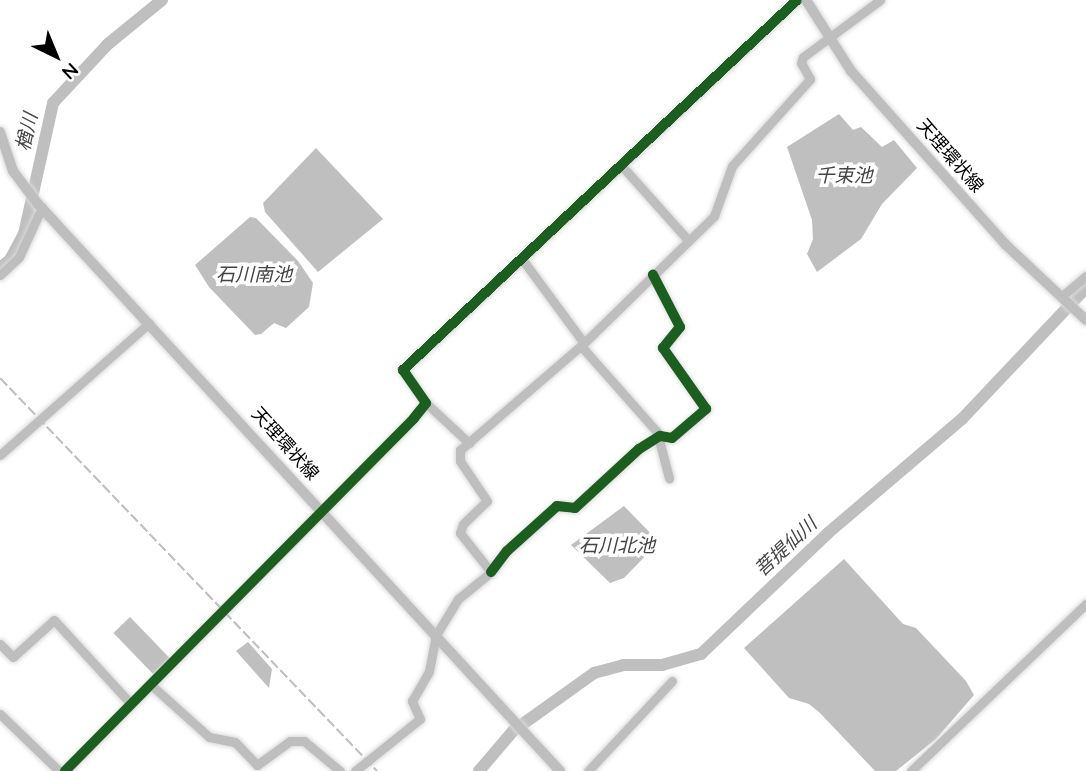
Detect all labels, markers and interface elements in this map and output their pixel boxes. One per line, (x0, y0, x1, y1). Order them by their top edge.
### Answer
north arrow (21, 21, 91, 91)
text: N (57, 58, 84, 85)
water label: 楢川 (12, 111, 42, 153)
street label: 天理環状線 (912, 115, 988, 197)
water label: 千束池 (816, 165, 872, 187)
water label: 石川南池 (216, 264, 292, 286)
street label: 天理環状線 (247, 403, 323, 485)
water label: 菩提仙川 (750, 513, 822, 581)
water label: 石川北池 (579, 535, 655, 557)

